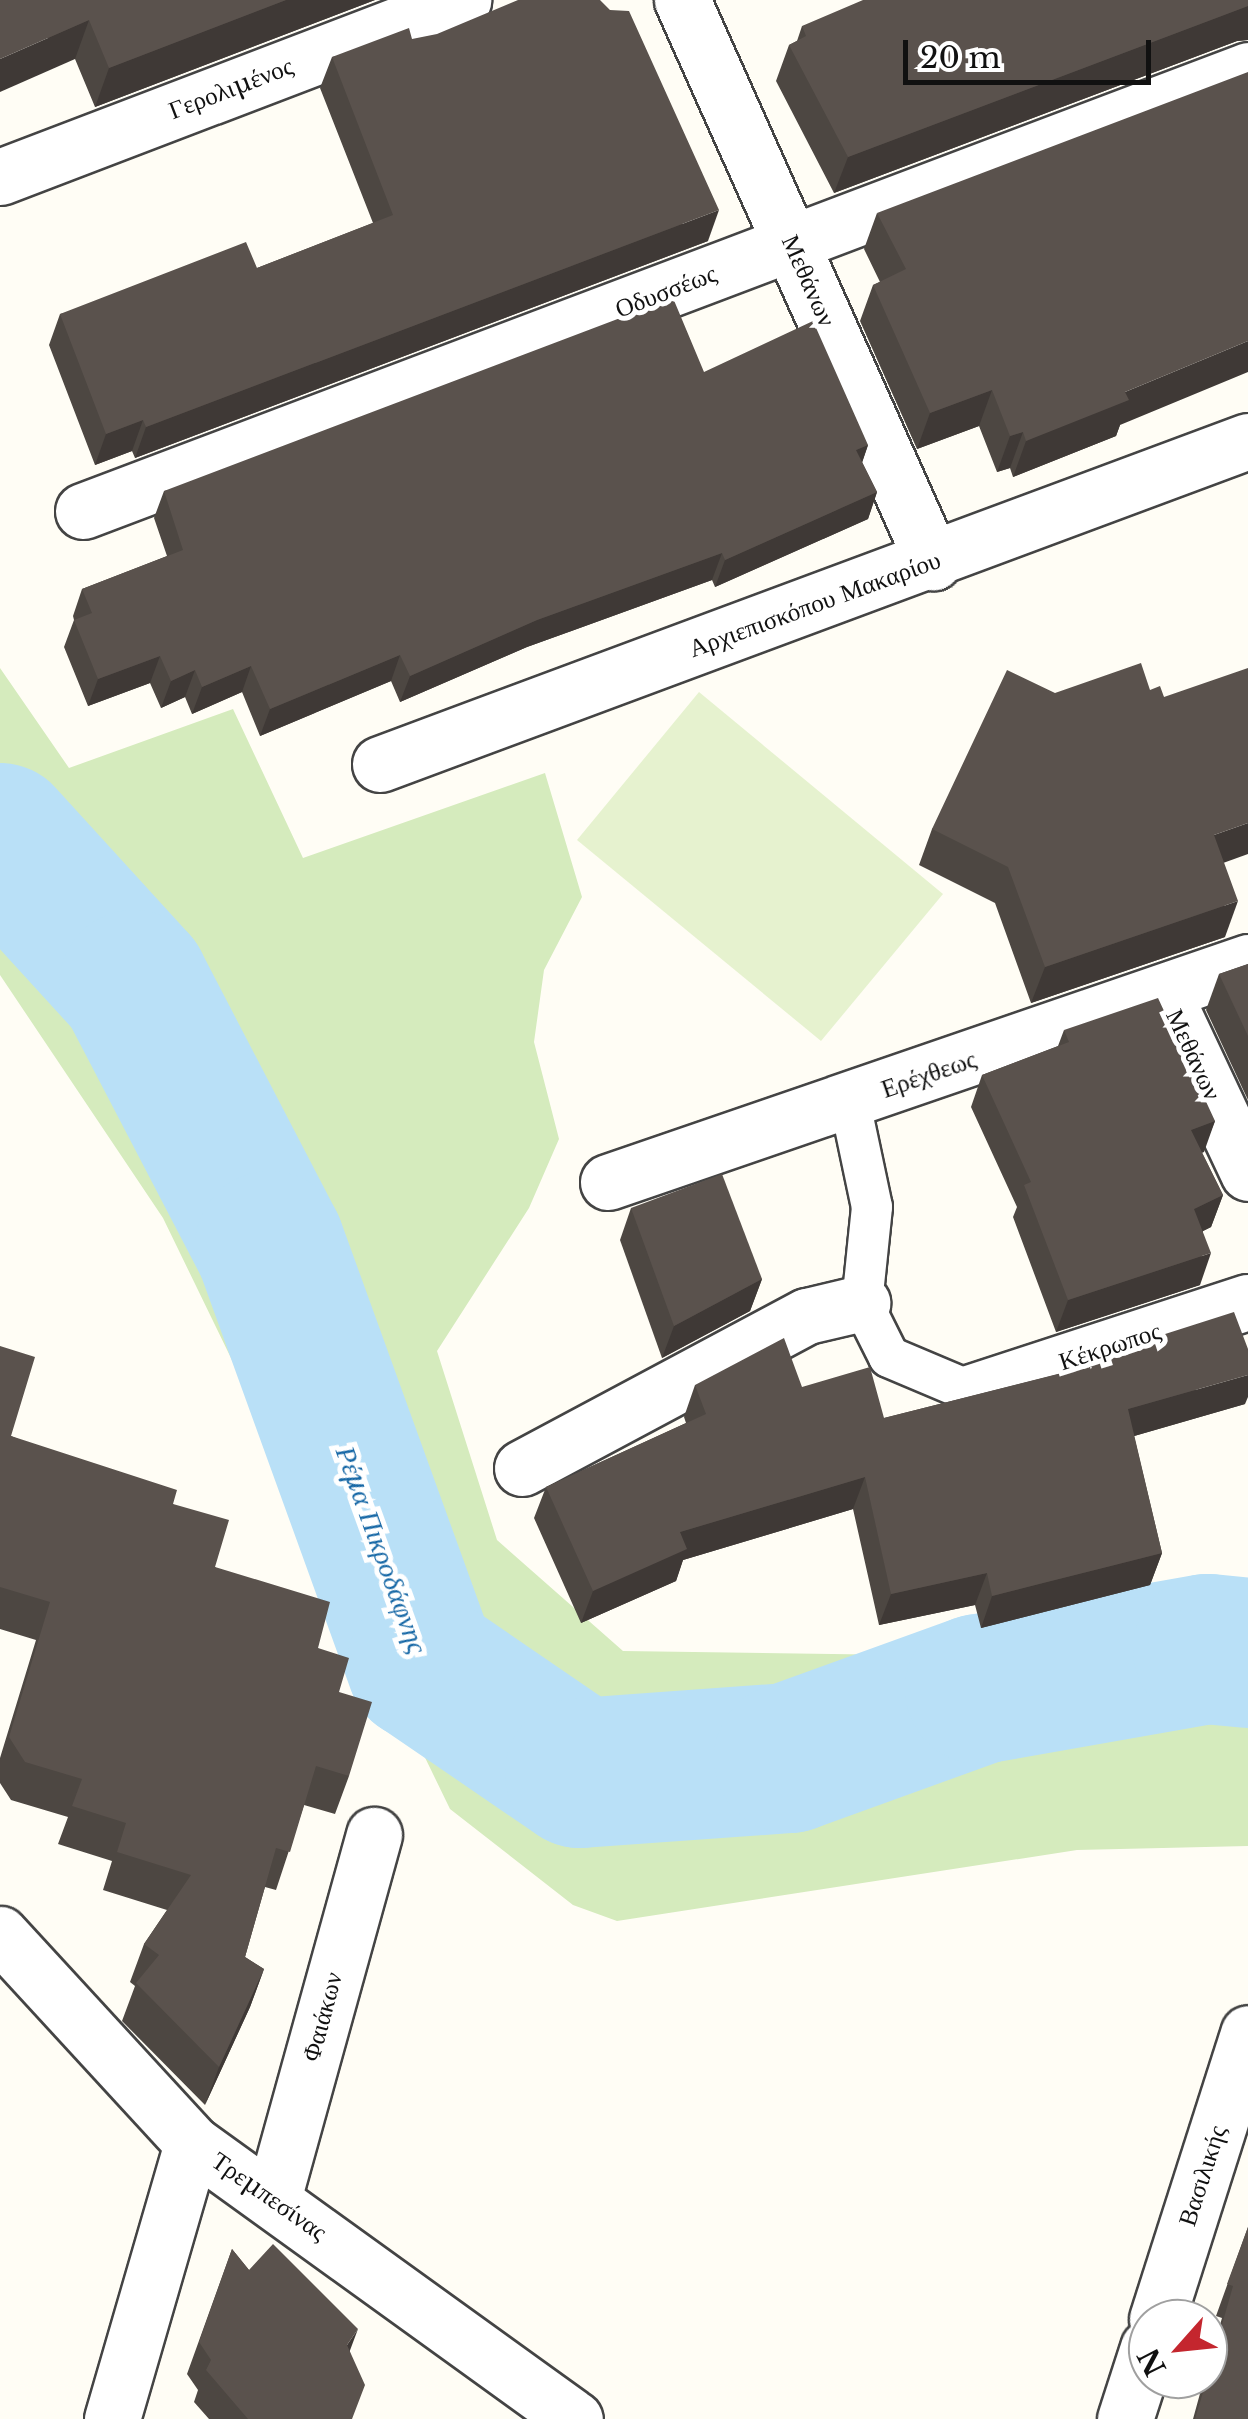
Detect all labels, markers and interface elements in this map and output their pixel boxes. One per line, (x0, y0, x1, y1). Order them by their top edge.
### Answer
scale bar (908, 20, 1156, 82)
text: 20 m (920, 39, 1001, 76)
street label: Γερολιμένος (165, 52, 297, 126)
street label: Μεθάνων (775, 231, 841, 331)
street label: Οδυσσέως (611, 259, 721, 325)
street label: Αρχιεπισκόπου Μακαρίου (685, 545, 945, 665)
street label: Μεθάνων (1159, 1005, 1227, 1105)
street label: Ερέχθεως (878, 1045, 980, 1105)
street label: Κέκρωπος (1055, 1316, 1165, 1378)
water label: Ρέμα Πικροδάφνης (328, 1442, 434, 1658)
street label: Φαιάκων (297, 1969, 349, 2065)
street label: Βασιλικής (1173, 2122, 1233, 2230)
street label: Τρεμπεσίνας (206, 2146, 332, 2248)
north arrow (1128, 2299, 1228, 2399)
text: N (1131, 2342, 1174, 2382)

